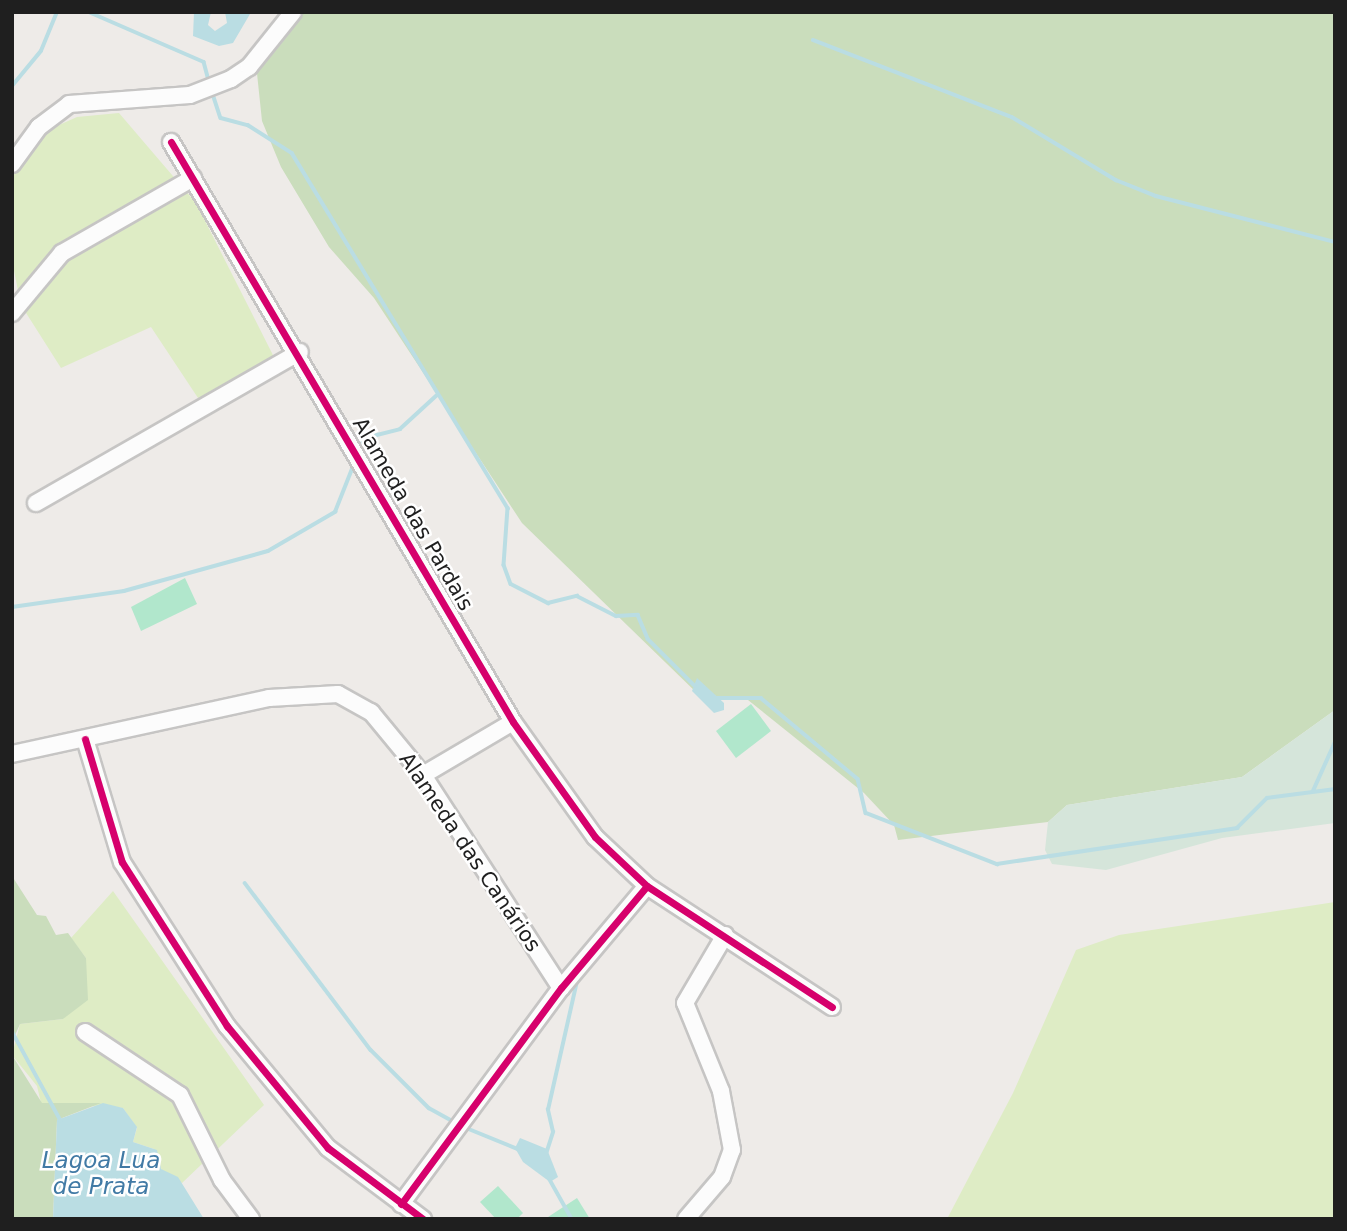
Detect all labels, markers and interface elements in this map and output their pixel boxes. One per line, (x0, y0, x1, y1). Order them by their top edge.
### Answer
street label: Alameda das Pardais (347, 413, 479, 615)
street label: Alameda das Canários (394, 748, 546, 956)
water label: Lagoa Lua de Prata (42, 1146, 160, 1200)

